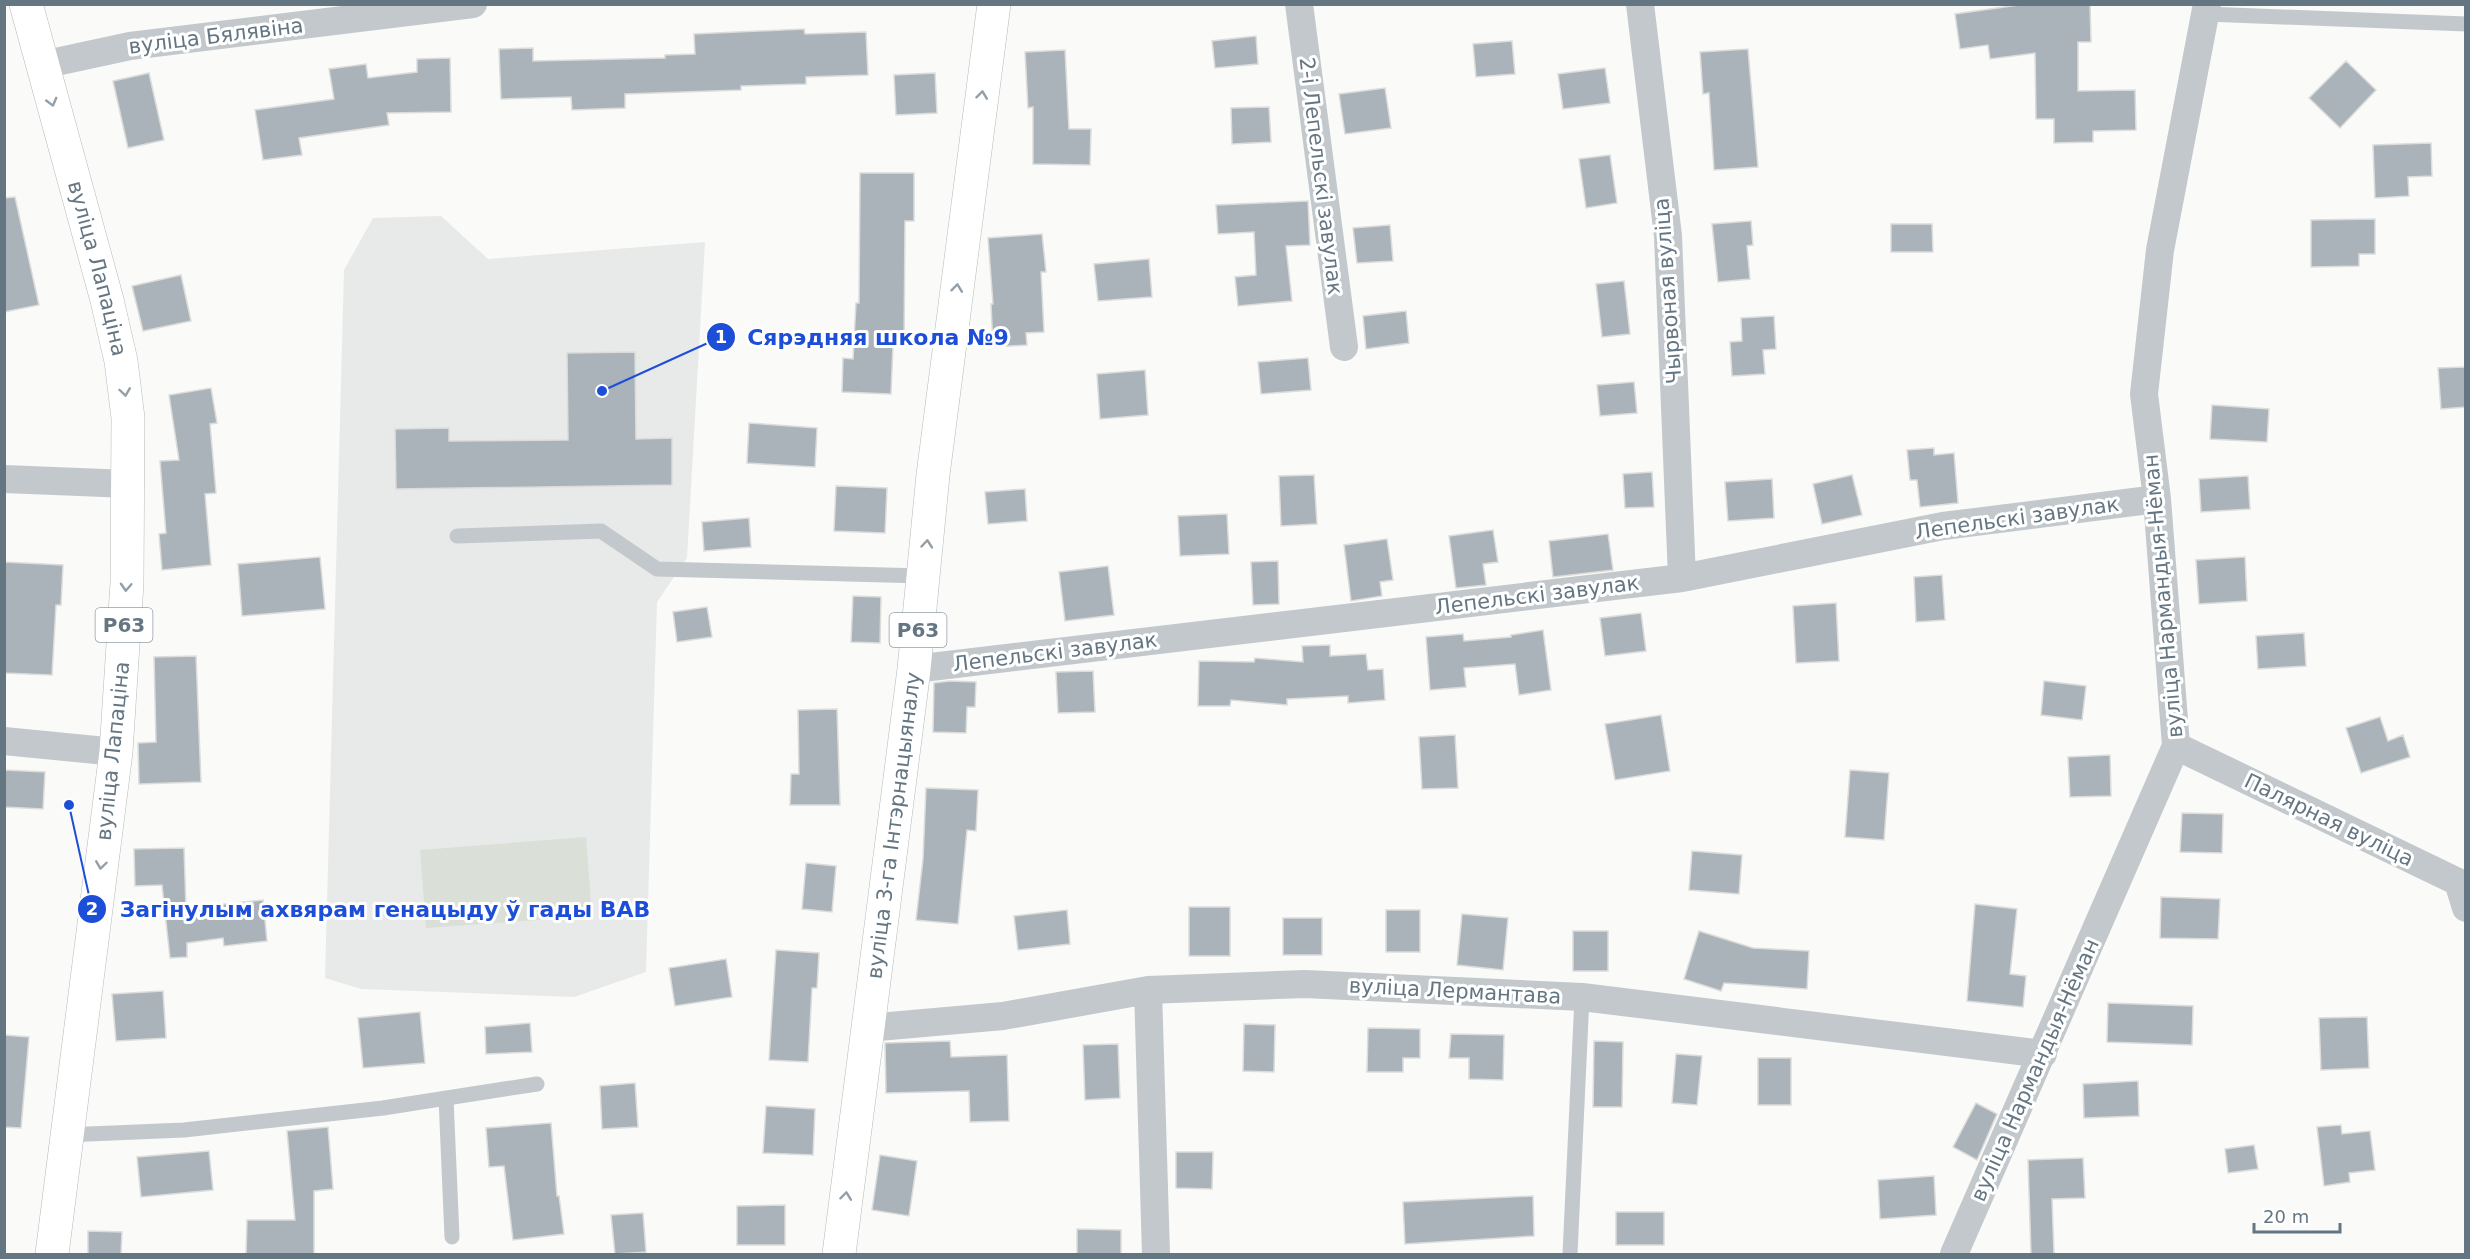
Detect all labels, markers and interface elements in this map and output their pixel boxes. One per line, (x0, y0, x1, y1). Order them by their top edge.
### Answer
street label: вуліца Бялявіна (127, 13, 305, 59)
street label: 2-і Лепельскі завулак (1295, 56, 1347, 296)
one-way arrow (976, 90, 988, 100)
one-way arrow (45, 96, 57, 106)
street label: вуліца Лапаціна (63, 178, 131, 358)
street label: Чырвоная вуліца (1650, 197, 1686, 385)
one-way arrow (951, 284, 963, 293)
callout: Сярэдняя школа №9 (706, 317, 1021, 357)
text: Сярэдняя школа №9 (747, 325, 1009, 350)
text: 1 (715, 326, 727, 347)
one-way arrow (118, 388, 131, 397)
street label: вуліца Нармандыя-Нёман (2139, 453, 2187, 739)
street label: Лепельскі завулак (1913, 492, 2121, 544)
one-way arrow (920, 540, 933, 549)
street label: Лепельскі завулак (1433, 571, 1641, 619)
one-way arrow (120, 583, 133, 592)
road number: Р63 (96, 608, 152, 642)
road number: Р63 (890, 613, 946, 647)
street label: Лепельскі завулак (951, 628, 1159, 676)
street label: вуліца Лапаціна (92, 660, 134, 842)
street label: вуліца 3-га Інтэрнацыяналу (862, 671, 925, 980)
street label: Палярная вуліца (2241, 769, 2417, 871)
one-way arrow (95, 860, 108, 869)
callout: Загінулым ахвярам генацыду ў гады ВАВ (77, 889, 662, 929)
text: Загінулым ахвярам генацыду ў гады ВАВ (120, 897, 650, 922)
text: 2 (86, 898, 98, 919)
street label: вуліца Нармандыя-Нёман (1966, 935, 2104, 1205)
street label: вуліца Лермантава (1348, 973, 1562, 1009)
one-way arrow (839, 1192, 851, 1201)
scale bar (2254, 1196, 2340, 1234)
text: 20 m (2263, 1206, 2309, 1227)

